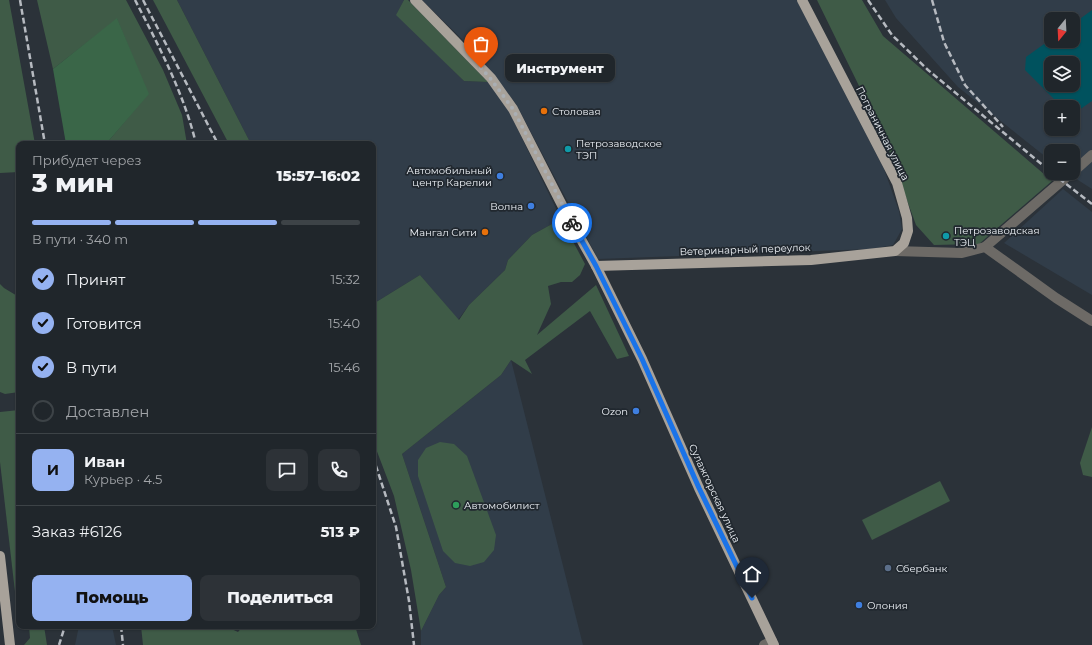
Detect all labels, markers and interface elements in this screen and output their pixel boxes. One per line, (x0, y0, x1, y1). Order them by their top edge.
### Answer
north arrow (1044, 12, 1080, 48)
map controls (1044, 12, 1080, 180)
pin (464, 27, 498, 68)
icon: bag (470, 33, 492, 55)
callout: Инструмент (505, 54, 615, 82)
button: layers (1044, 56, 1080, 92)
text: Инструмент (516, 60, 604, 76)
street label: Пограничная улица (853, 84, 912, 183)
button: + (1044, 100, 1080, 136)
place label: Столовая (552, 105, 600, 118)
marker: Столовая (539, 106, 549, 116)
place label: Петрозаводское ТЭП (576, 137, 662, 162)
marker: Петрозаводское ТЭП (563, 144, 573, 154)
button: − (1044, 144, 1080, 180)
text: Прибудет через (32, 152, 141, 168)
place label: Автомобильный центр Карелии (406, 164, 492, 189)
text: 15:57–16:02 (277, 166, 360, 185)
text: 3 мин (32, 167, 114, 199)
marker: Автомобильный центр Карелии (495, 171, 505, 181)
place label: Волна (490, 200, 523, 213)
marker: Волна (526, 201, 536, 211)
courier (552, 203, 592, 243)
icon: bike (561, 212, 583, 234)
place label: Петрозаводская ТЭЦ (954, 224, 1039, 249)
place label: Мангал Сити (410, 226, 477, 239)
marker: Мангал Сити (480, 227, 490, 237)
text: В пути · 340 m (32, 231, 128, 247)
marker: Петрозаводская ТЭЦ (941, 231, 951, 241)
street label: Ветеринарный переулок (679, 241, 811, 258)
icon: check (32, 268, 54, 290)
text: Принят (66, 270, 125, 289)
text: 15:32 (331, 271, 360, 287)
icon: check (32, 312, 54, 334)
text: Готовится (66, 314, 142, 333)
text: 15:40 (328, 315, 360, 331)
icon: check (32, 356, 54, 378)
text: В пути (66, 358, 117, 377)
text: 15:46 (329, 359, 360, 375)
text: Доставлен (66, 402, 149, 421)
place label: Ozon (602, 405, 628, 418)
marker: Ozon (631, 406, 641, 416)
street label: Сулажгорская улица (686, 442, 743, 545)
button: chat (266, 449, 308, 491)
button: phone (318, 449, 360, 491)
text: Иван (84, 452, 125, 471)
text: И (47, 460, 59, 479)
text: Курьер · 4.5 (84, 471, 162, 487)
place label: Автомобилист (464, 499, 540, 512)
marker: Автомобилист (451, 500, 461, 510)
text: Заказ #6126 (32, 522, 122, 541)
text: 513 ₽ (320, 522, 360, 541)
pin (735, 557, 769, 598)
place label: Сбербанк (896, 562, 948, 575)
icon: home (741, 563, 763, 585)
marker: Сбербанк (883, 563, 893, 573)
button: Помощь (32, 575, 192, 621)
button: Поделиться (200, 575, 360, 621)
place label: Олония (867, 599, 908, 612)
marker: Олония (854, 600, 864, 610)

